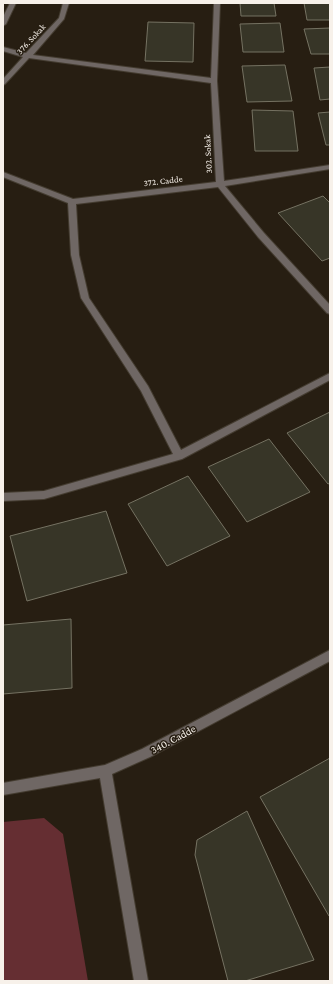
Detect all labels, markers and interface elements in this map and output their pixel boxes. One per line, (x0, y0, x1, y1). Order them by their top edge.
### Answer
street label: 376. Sokak (14, 21, 48, 56)
street label: 302. Sokak (202, 134, 214, 174)
street label: 372. Cadde (143, 174, 183, 188)
street label: 340. Cadde (148, 722, 198, 756)

